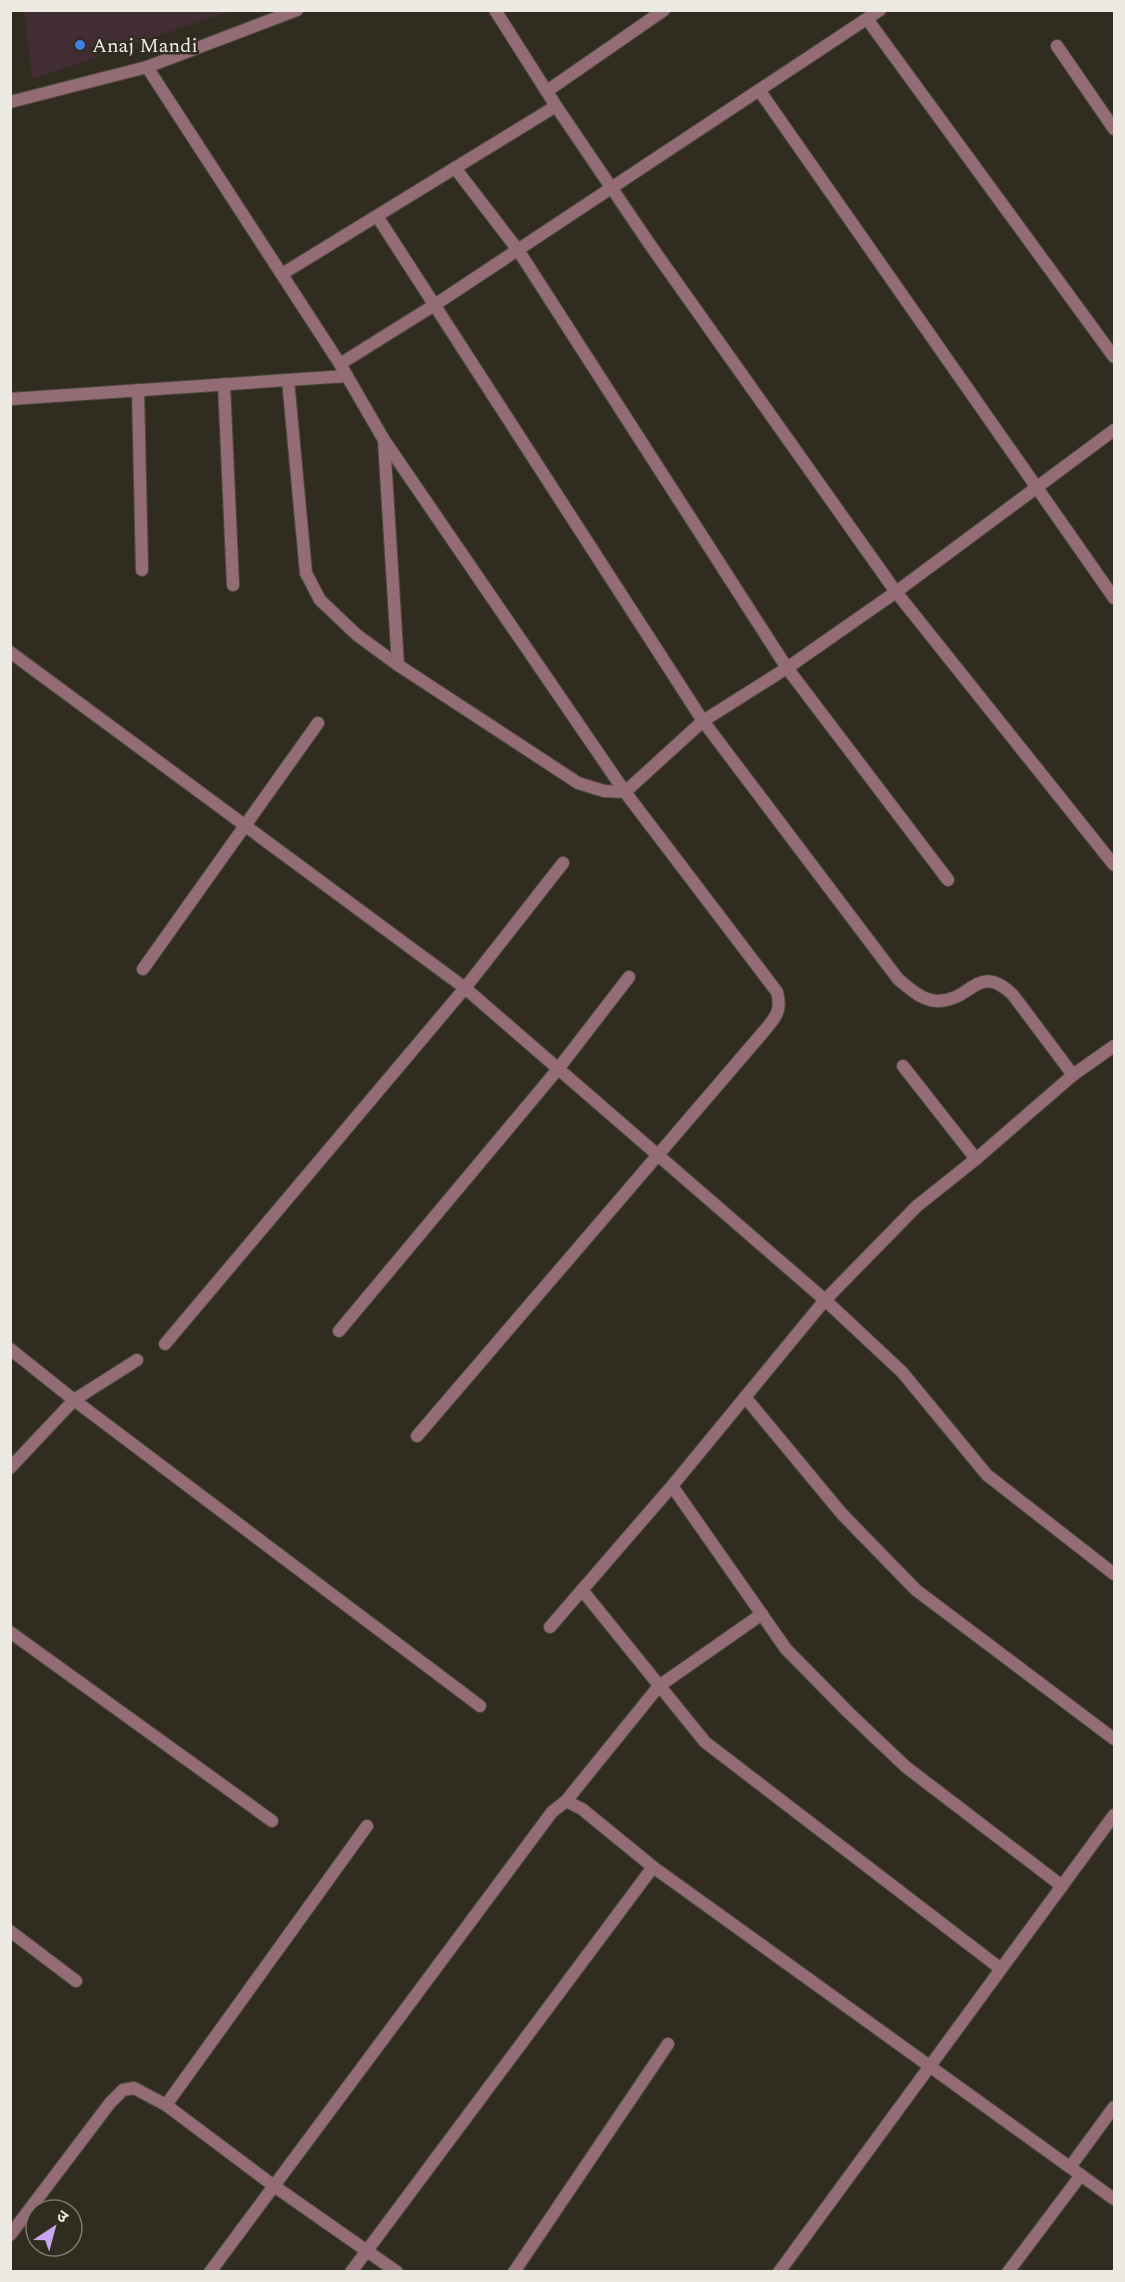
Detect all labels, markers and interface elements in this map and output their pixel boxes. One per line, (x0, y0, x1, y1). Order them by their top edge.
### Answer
place label: Anaj Mandi (92, 31, 198, 61)
marker: Anaj Mandi (73, 38, 87, 52)
north arrow (24, 2198, 84, 2258)
text: उ (51, 2204, 74, 2230)

